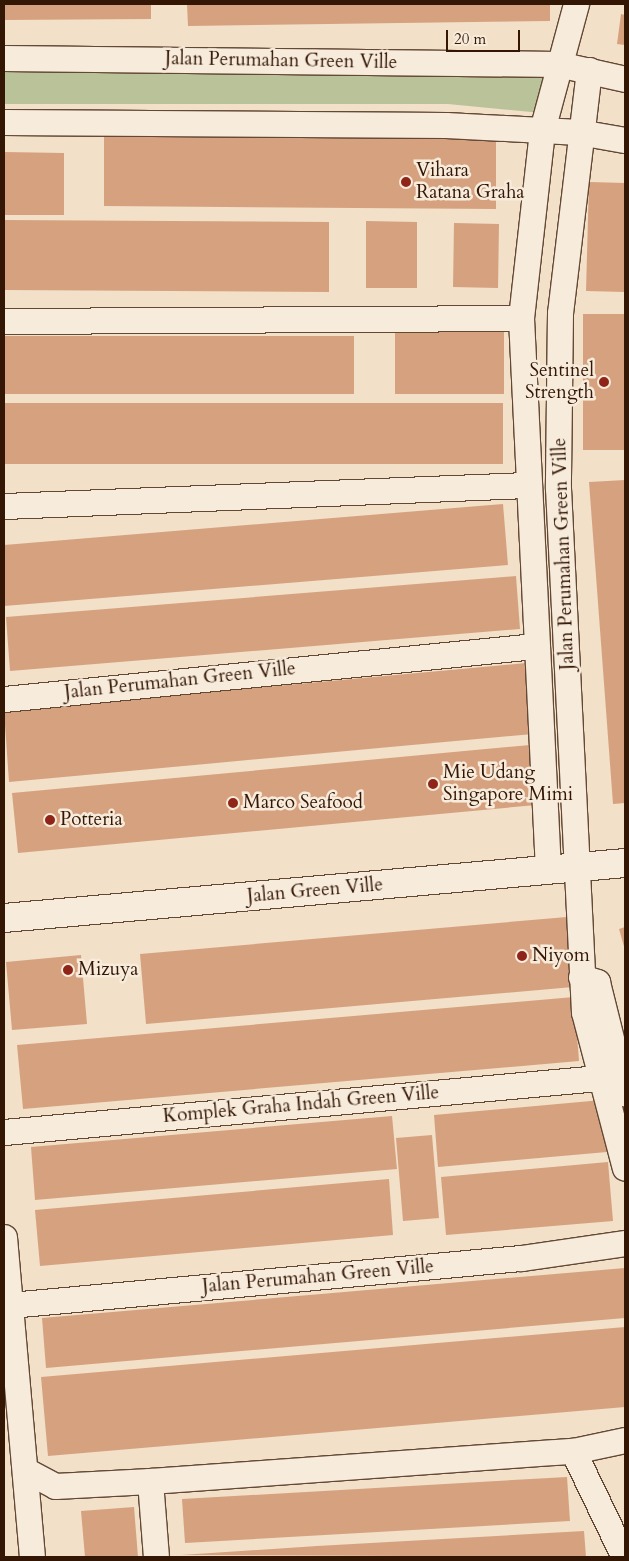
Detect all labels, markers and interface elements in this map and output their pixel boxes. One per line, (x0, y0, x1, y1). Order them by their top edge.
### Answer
scale bar (449, 20, 523, 52)
text: 20 m (454, 29, 486, 49)
street label: Jalan Perumahan Green Ville (165, 48, 397, 74)
place label: Vihara Ratana Graha (416, 160, 525, 204)
marker: Vihara Ratana Graha (400, 176, 412, 188)
place label: Sentinel Strength (525, 360, 594, 404)
marker: Sentinel Strength (598, 376, 610, 388)
street label: Jalan Perumahan Green Ville (549, 437, 579, 671)
street label: Jalan Perumahan Green Ville (63, 658, 297, 704)
place label: Mie Udang Singapore Mimi (443, 762, 573, 806)
marker: Mie Udang Singapore Mimi (427, 778, 439, 790)
place label: Marco Seafood (243, 792, 363, 814)
marker: Marco Seafood (227, 797, 239, 809)
place label: Potteria (60, 809, 123, 831)
marker: Potteria (44, 814, 56, 826)
street label: Jalan Green Ville (246, 874, 384, 908)
place label: Niyom (532, 945, 590, 967)
marker: Niyom (516, 950, 528, 962)
place label: Mizuya (78, 959, 138, 981)
marker: Mizuya (62, 964, 74, 976)
street label: Komplek Graha Indah Green Ville (162, 1082, 440, 1128)
street label: Jalan Perumahan Green Ville (201, 1256, 435, 1298)

